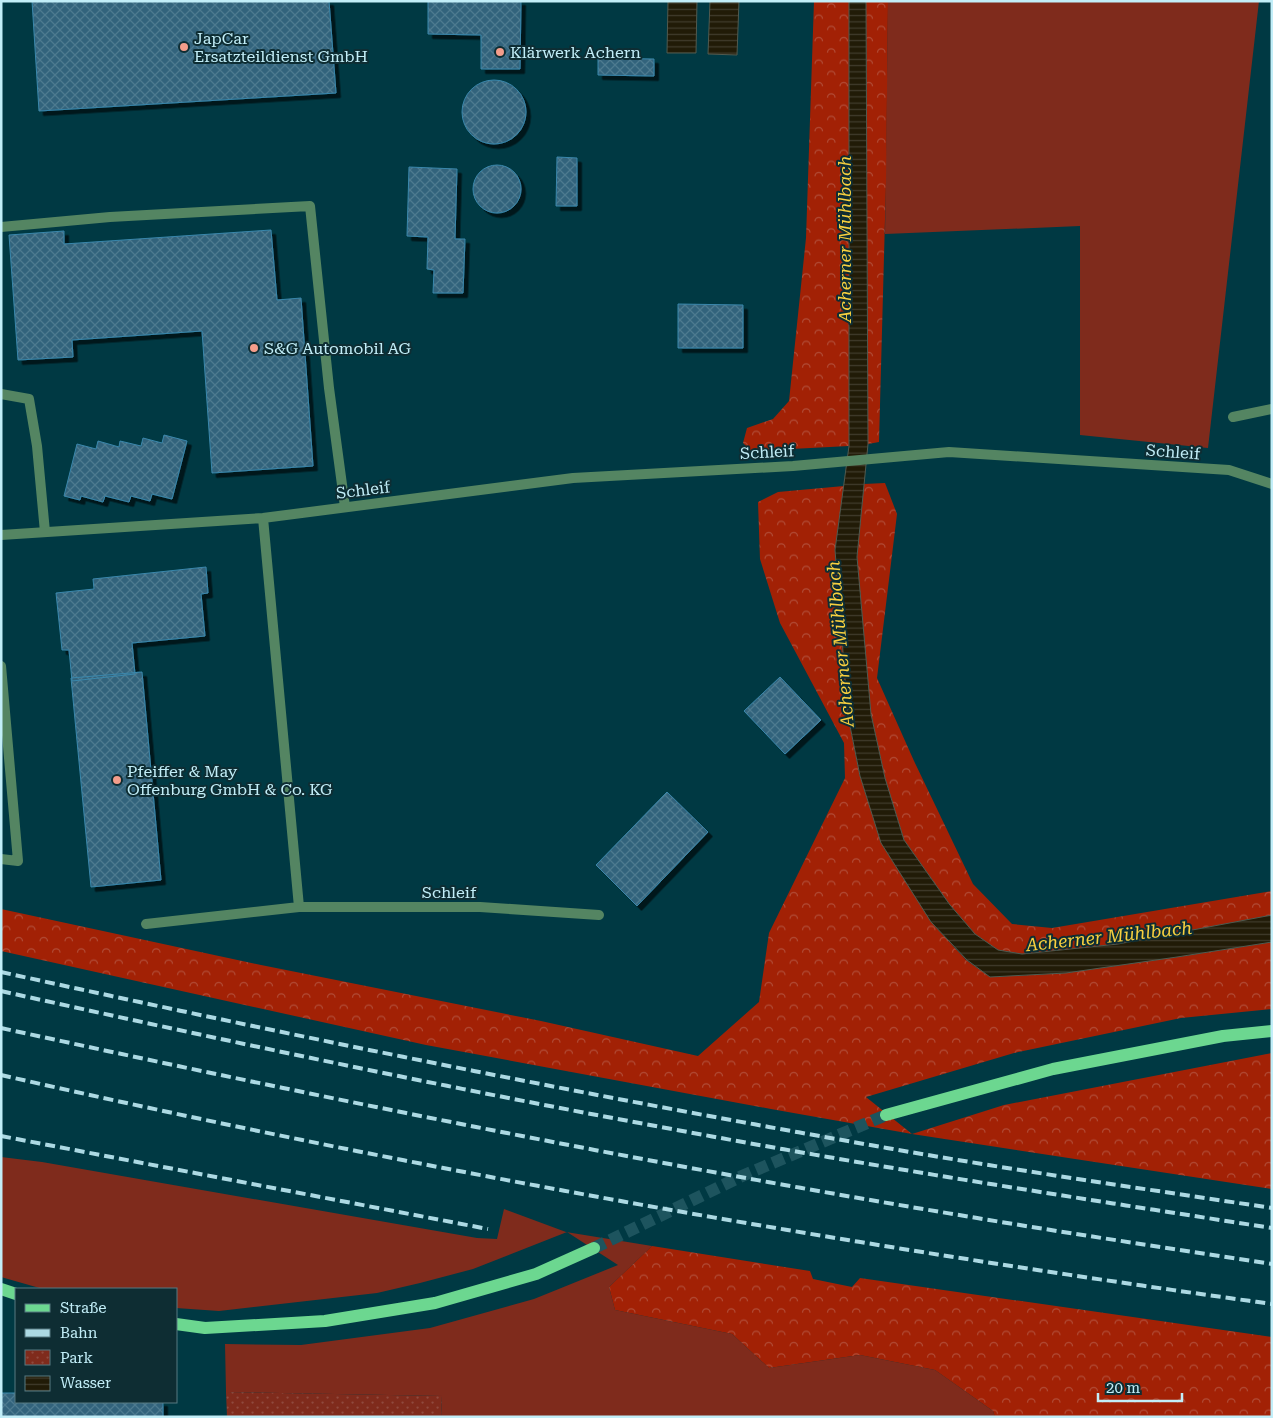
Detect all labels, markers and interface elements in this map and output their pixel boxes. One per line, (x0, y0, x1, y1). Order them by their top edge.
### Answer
place label: JapCar Ersatzteildienst GmbH (194, 29, 368, 66)
marker: JapCar Ersatzteildienst GmbH (178, 41, 190, 53)
place label: Klärwerk Achern (510, 43, 641, 62)
marker: Klärwerk Achern (494, 46, 506, 58)
water label: Acherner Mühlbach (834, 155, 855, 323)
place label: S&G Automobil AG (264, 339, 412, 358)
marker: S&G Automobil AG (248, 342, 260, 354)
street label: Schleif (739, 441, 795, 463)
street label: Schleif (1145, 441, 1202, 463)
street label: Schleif (335, 477, 392, 503)
water label: Acherner Mühlbach (822, 560, 858, 729)
place label: Pfeiffer & May Offenburg GmbH & Co. KG (127, 762, 333, 799)
marker: Pfeiffer & May Offenburg GmbH & Co. KG (111, 774, 123, 786)
street label: Schleif (422, 883, 477, 902)
water label: Acherner Mühlbach (1024, 917, 1193, 955)
legend (15, 1288, 178, 1403)
text: Straße (60, 1299, 107, 1317)
text: Bahn (60, 1324, 98, 1342)
text: Park (60, 1349, 94, 1367)
scale bar (1098, 1370, 1182, 1402)
text: Wasser (60, 1374, 111, 1392)
text: 20 m (1106, 1379, 1141, 1397)

